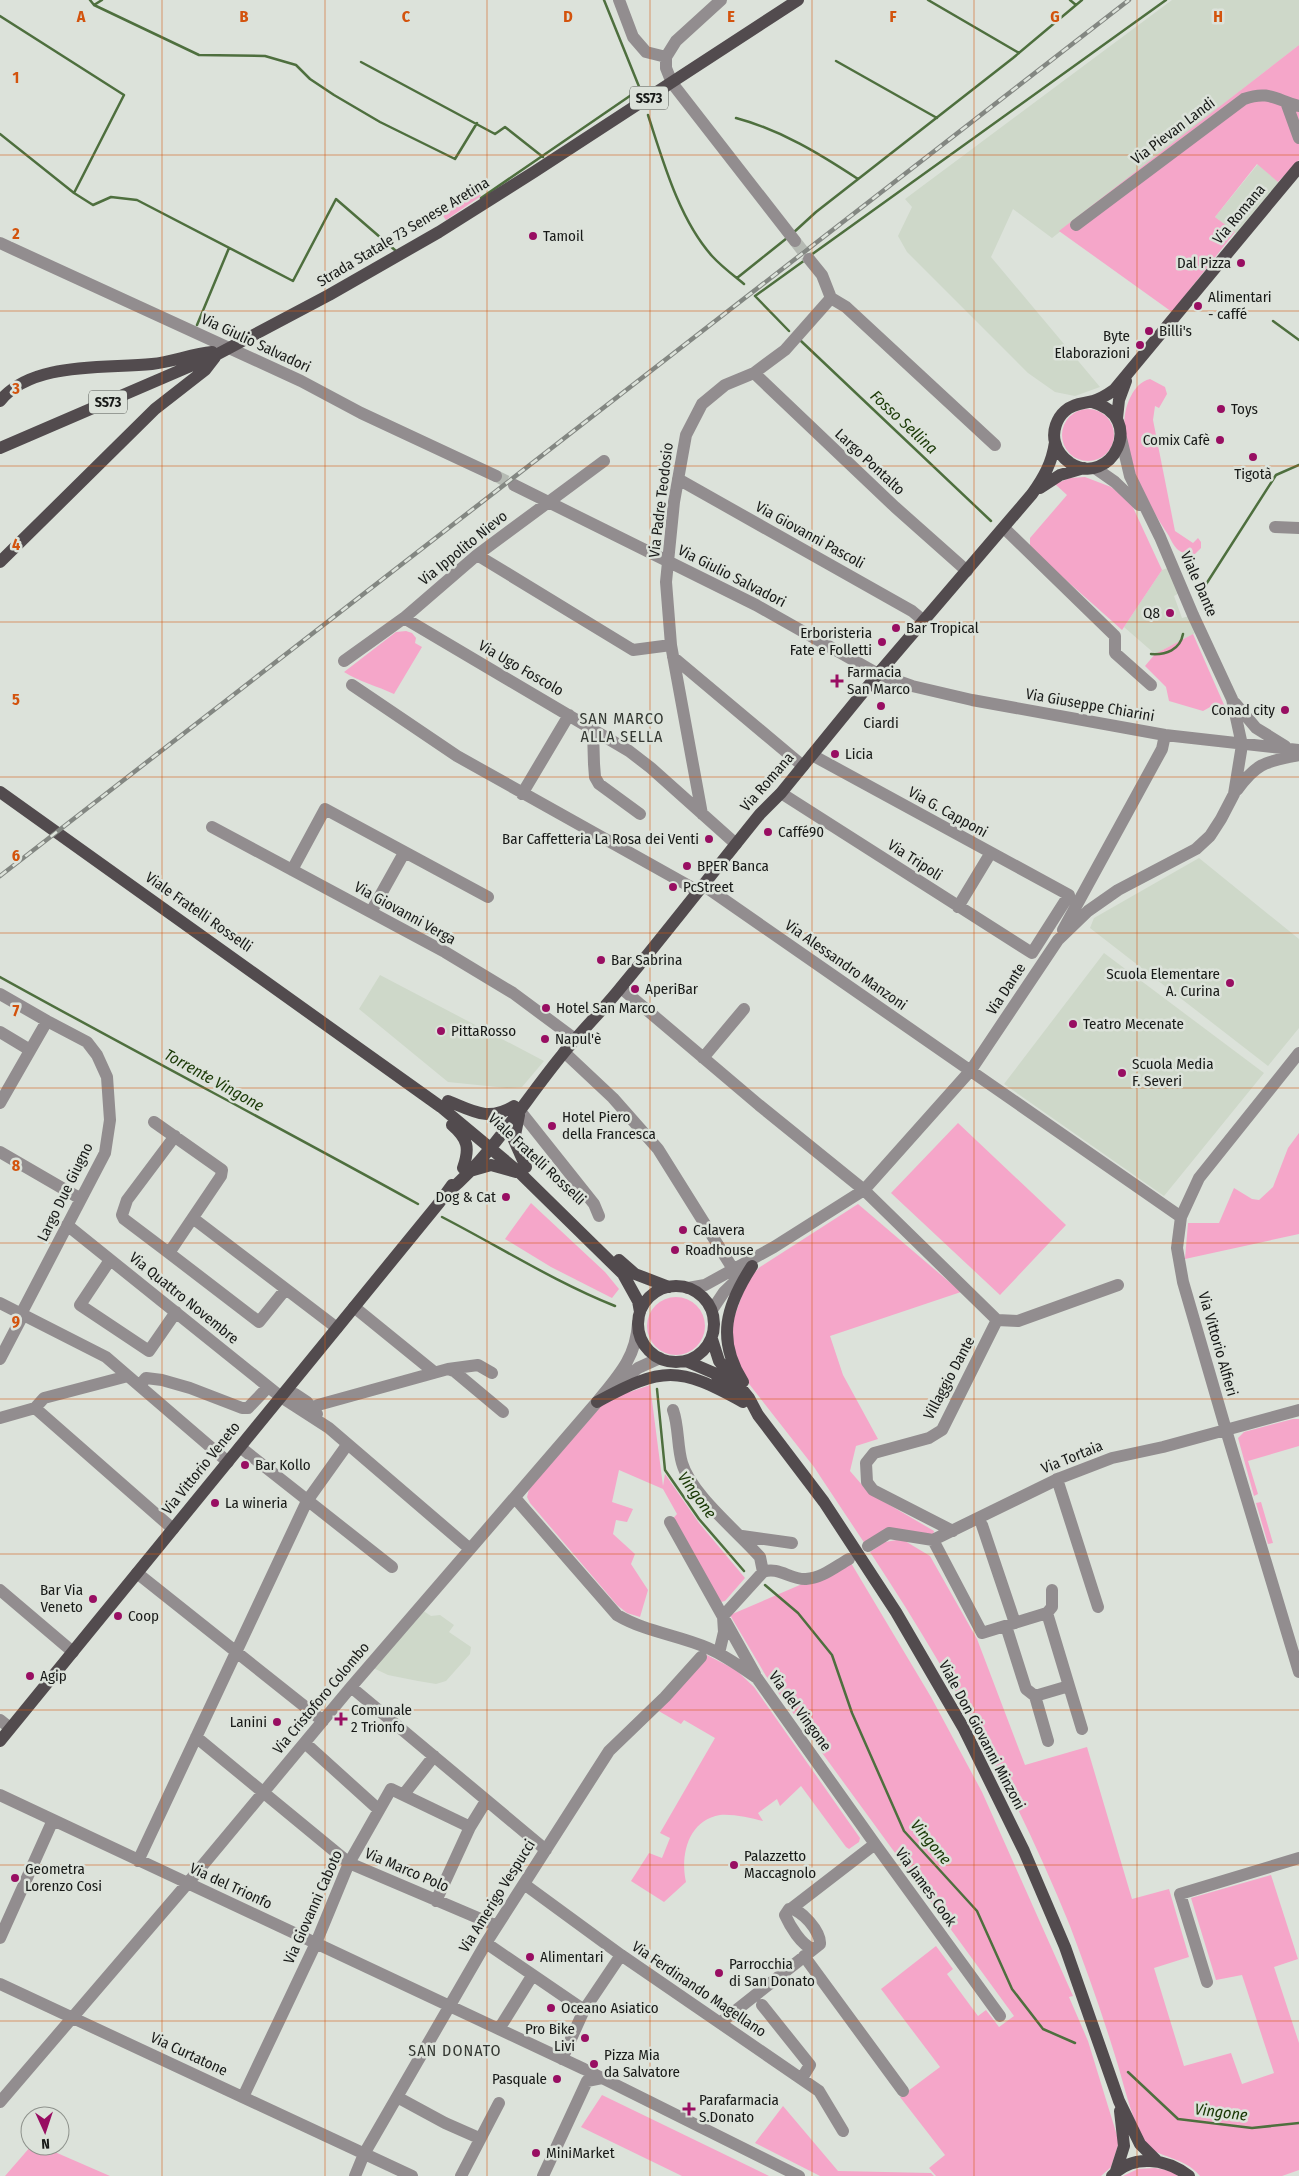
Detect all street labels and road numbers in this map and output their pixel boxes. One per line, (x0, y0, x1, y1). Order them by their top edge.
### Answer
road number: SS73 (630, 86, 668, 110)
street label: Via Pievan Landi (1128, 94, 1218, 168)
street label: Strada Statale 73 Senese Aretina (314, 173, 492, 291)
street label: Via Romana (1209, 181, 1269, 247)
street label: Via Giulio Salvadori (198, 310, 314, 376)
road number: SS73 (89, 391, 127, 414)
street label: Largo Pontalto (831, 425, 909, 499)
street label: Via Padre Teodosio (645, 441, 677, 559)
street label: Via Giovanni Pascoli (752, 498, 868, 572)
street label: Via Ippolito Nievo (415, 507, 511, 589)
street label: Via Giulio Salvadori (675, 541, 789, 611)
street label: Viale Dante (1177, 549, 1221, 619)
street label: Via Ugo Foscolo (475, 636, 567, 700)
street label: Via Giuseppe Chiarini (1024, 685, 1156, 725)
street label: Via Romana (736, 749, 798, 815)
street label: Via G. Capponi (905, 783, 991, 841)
street label: Via Tripoli (884, 836, 946, 884)
street label: Viale Fratelli Rosselli (142, 868, 256, 956)
street label: Via Giovanni Verga (351, 878, 459, 948)
street label: Via Alessandro Manzoni (782, 916, 910, 1014)
street label: Via Dante (983, 960, 1029, 1018)
street label: Viale Fratelli Rosselli (485, 1109, 589, 1209)
street label: Largo Due Giugno (33, 1140, 97, 1244)
street label: Via Quattro Novembre (126, 1248, 242, 1348)
street label: Via Vittorio Alfieri (1195, 1290, 1241, 1398)
street label: Villaggio Dante (920, 1333, 978, 1423)
street label: Via Vittorio Veneto (158, 1418, 244, 1518)
street label: Via Tortaia (1039, 1437, 1105, 1477)
street label: Via Cristoforo Colombo (269, 1638, 373, 1758)
street label: Viale Don Giovanni Minzoni (935, 1657, 1029, 1813)
street label: Via del Vingone (765, 1667, 835, 1755)
street label: Via Amerigo Vespucci (455, 1836, 539, 1956)
street label: Via Marco Polo (362, 1844, 452, 1896)
street label: Via James Cook (891, 1844, 961, 1930)
street label: Via Giovanni Caboto (280, 1847, 346, 1967)
street label: Via del Trionfo (187, 1859, 275, 1913)
street label: Via Ferdinando Magellano (628, 1937, 770, 2041)
street label: Via Curtatone (148, 2028, 230, 2080)

